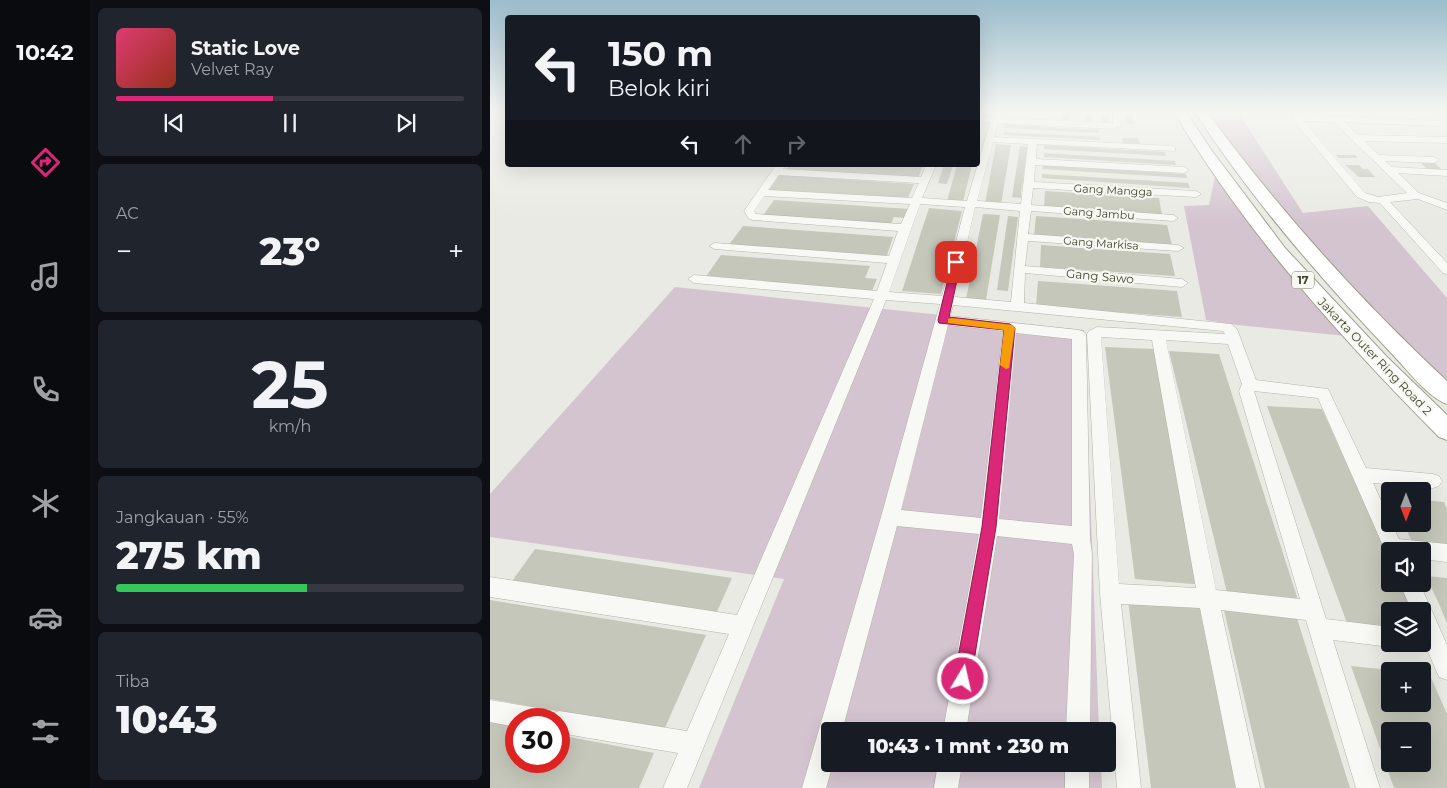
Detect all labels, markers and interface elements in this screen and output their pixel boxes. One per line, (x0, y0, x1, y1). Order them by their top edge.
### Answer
text: 150 m (608, 32, 713, 75)
icon: left (525, 35, 590, 100)
text: Static Love (191, 37, 300, 60)
text: 10:42 (16, 39, 74, 66)
text: Velvet Ray (191, 60, 273, 79)
text: Belok kiri (608, 75, 710, 102)
icon: previous (160, 109, 188, 137)
icon: pause (276, 109, 304, 137)
icon: next (392, 109, 420, 137)
icon: left (676, 130, 704, 158)
icon: ahead (729, 130, 757, 158)
icon: right (782, 130, 810, 158)
icon: directions (28, 145, 63, 180)
street label: Gang Mangga (1073, 181, 1153, 199)
text: AC (116, 204, 139, 223)
street label: Gang Jambu (1063, 204, 1135, 222)
text: 23° (260, 228, 320, 275)
street label: Gang Markisa (1063, 233, 1139, 253)
text: − (116, 234, 132, 268)
text: + (448, 234, 464, 268)
pin (935, 241, 977, 283)
icon: arrive (942, 248, 970, 276)
icon: music (28, 259, 63, 294)
street label: Gang Sawo (1065, 266, 1135, 286)
road number: 17 (1292, 272, 1314, 288)
street label: Jakarta Outer Ring Road 2 (1314, 293, 1435, 418)
text: 25 (251, 345, 329, 424)
icon: phone (28, 372, 63, 407)
text: km/h (269, 417, 311, 436)
north arrow (1381, 482, 1431, 532)
map controls (1381, 482, 1431, 772)
icon: climate (28, 486, 63, 521)
text: Jangkauan · 55% (116, 508, 249, 527)
text: 275 km (116, 532, 262, 579)
button: sound (1381, 542, 1431, 592)
icon: car (28, 600, 63, 635)
button: layers (1381, 602, 1431, 652)
position arrow (936, 652, 988, 704)
button: + (1381, 662, 1431, 712)
text: Tiba (116, 672, 150, 691)
text: 10:43 (116, 696, 218, 743)
speed limit sign: 30 (505, 708, 570, 773)
icon: filters (28, 714, 63, 749)
button: − (1381, 722, 1431, 772)
text: 10:43 · 1 mnt · 230 m (868, 735, 1069, 758)

